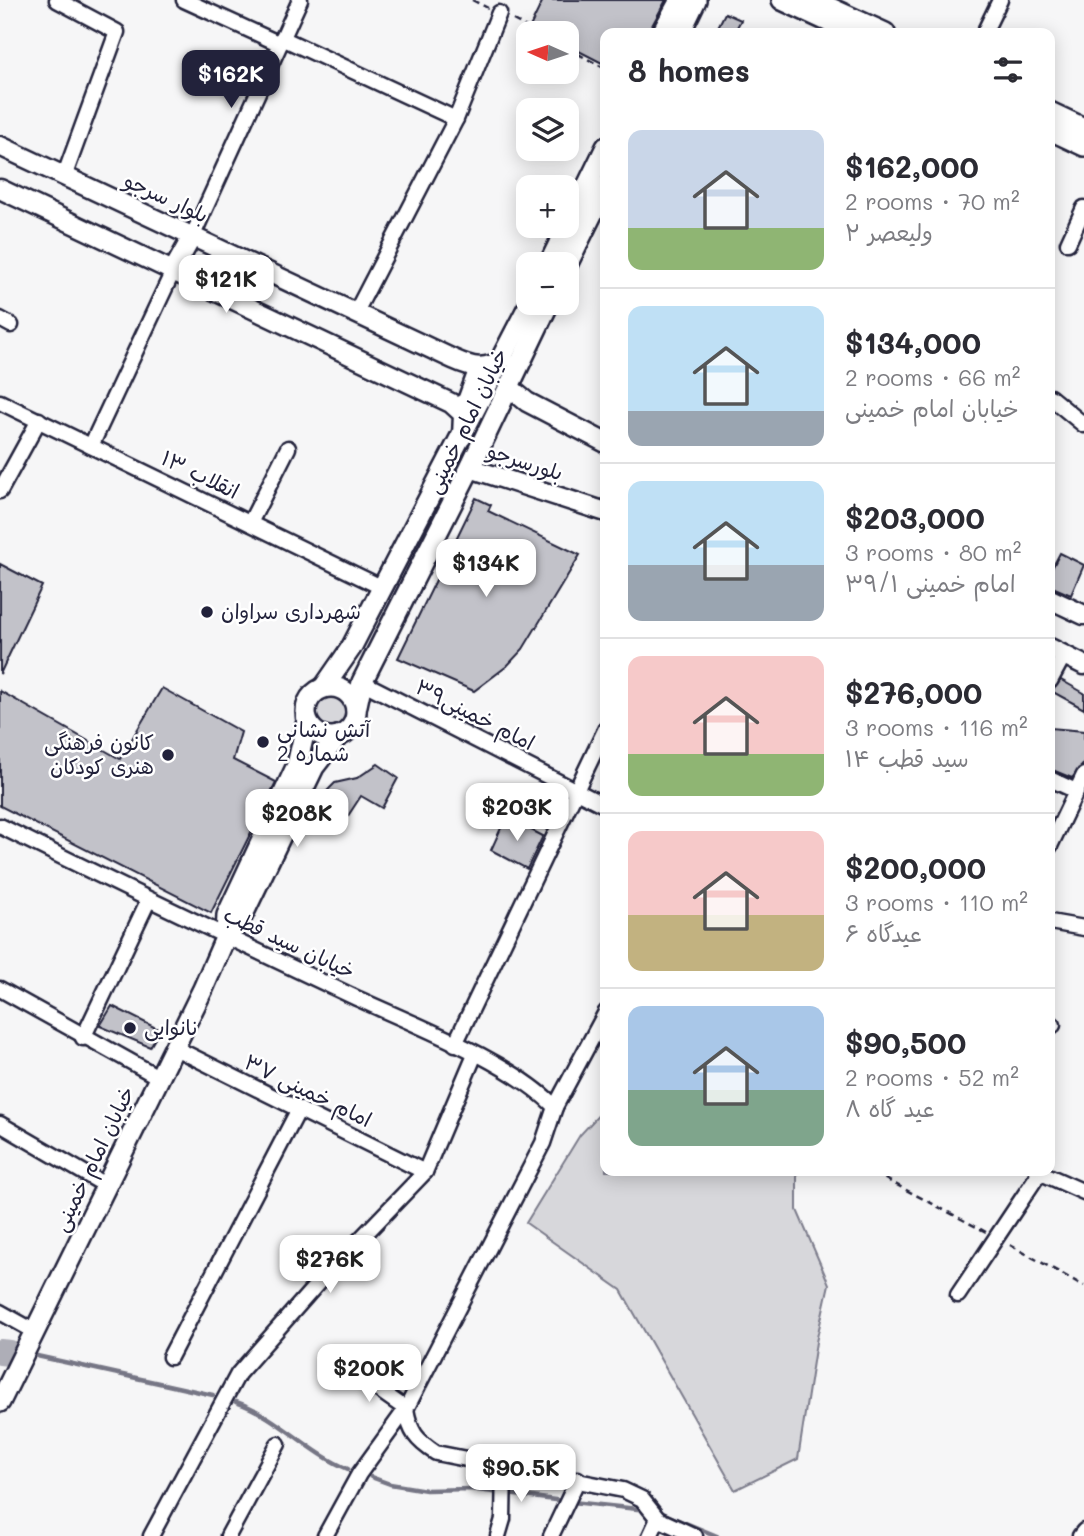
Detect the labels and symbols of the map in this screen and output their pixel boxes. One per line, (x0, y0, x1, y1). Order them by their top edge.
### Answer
north arrow (516, 21, 579, 84)
pin: $162K (182, 50, 280, 110)
street label: بلوار سرجو (119, 165, 213, 229)
pin: $121K (177, 256, 275, 315)
street label: خیابان امام خمینی (419, 343, 516, 499)
street label: بلورسرجو (483, 435, 567, 487)
street label: انقلاب ۱۳ (157, 443, 244, 505)
pin: $134K (437, 540, 535, 599)
place label: شهرداری سراوان (221, 597, 361, 624)
marker: شهرداری سراوان (199, 604, 215, 620)
street label: امام خمینی۳۹ (410, 672, 540, 759)
place label: آتش نشانی شماره 2 (277, 715, 371, 766)
place label: کانون فرهنگی هنری کودکان (44, 728, 154, 780)
marker: آتش نشانی شماره 2 (255, 734, 271, 750)
marker: کانون فرهنگی هنری کودکان (160, 747, 176, 763)
pin: $203K (468, 784, 566, 843)
pin: $208K (248, 790, 346, 849)
street label: خیابان سید قطب (219, 899, 360, 985)
place label: نانوایی (144, 1013, 199, 1042)
marker: نانوایی (122, 1020, 138, 1036)
street label: امام خمینی ۳۷ (239, 1047, 377, 1136)
street label: خیابان امام خمینی (46, 1081, 143, 1237)
pin: $276K (281, 1236, 379, 1295)
pin: $200K (320, 1344, 418, 1404)
pin: $90.5K (464, 1444, 578, 1504)

